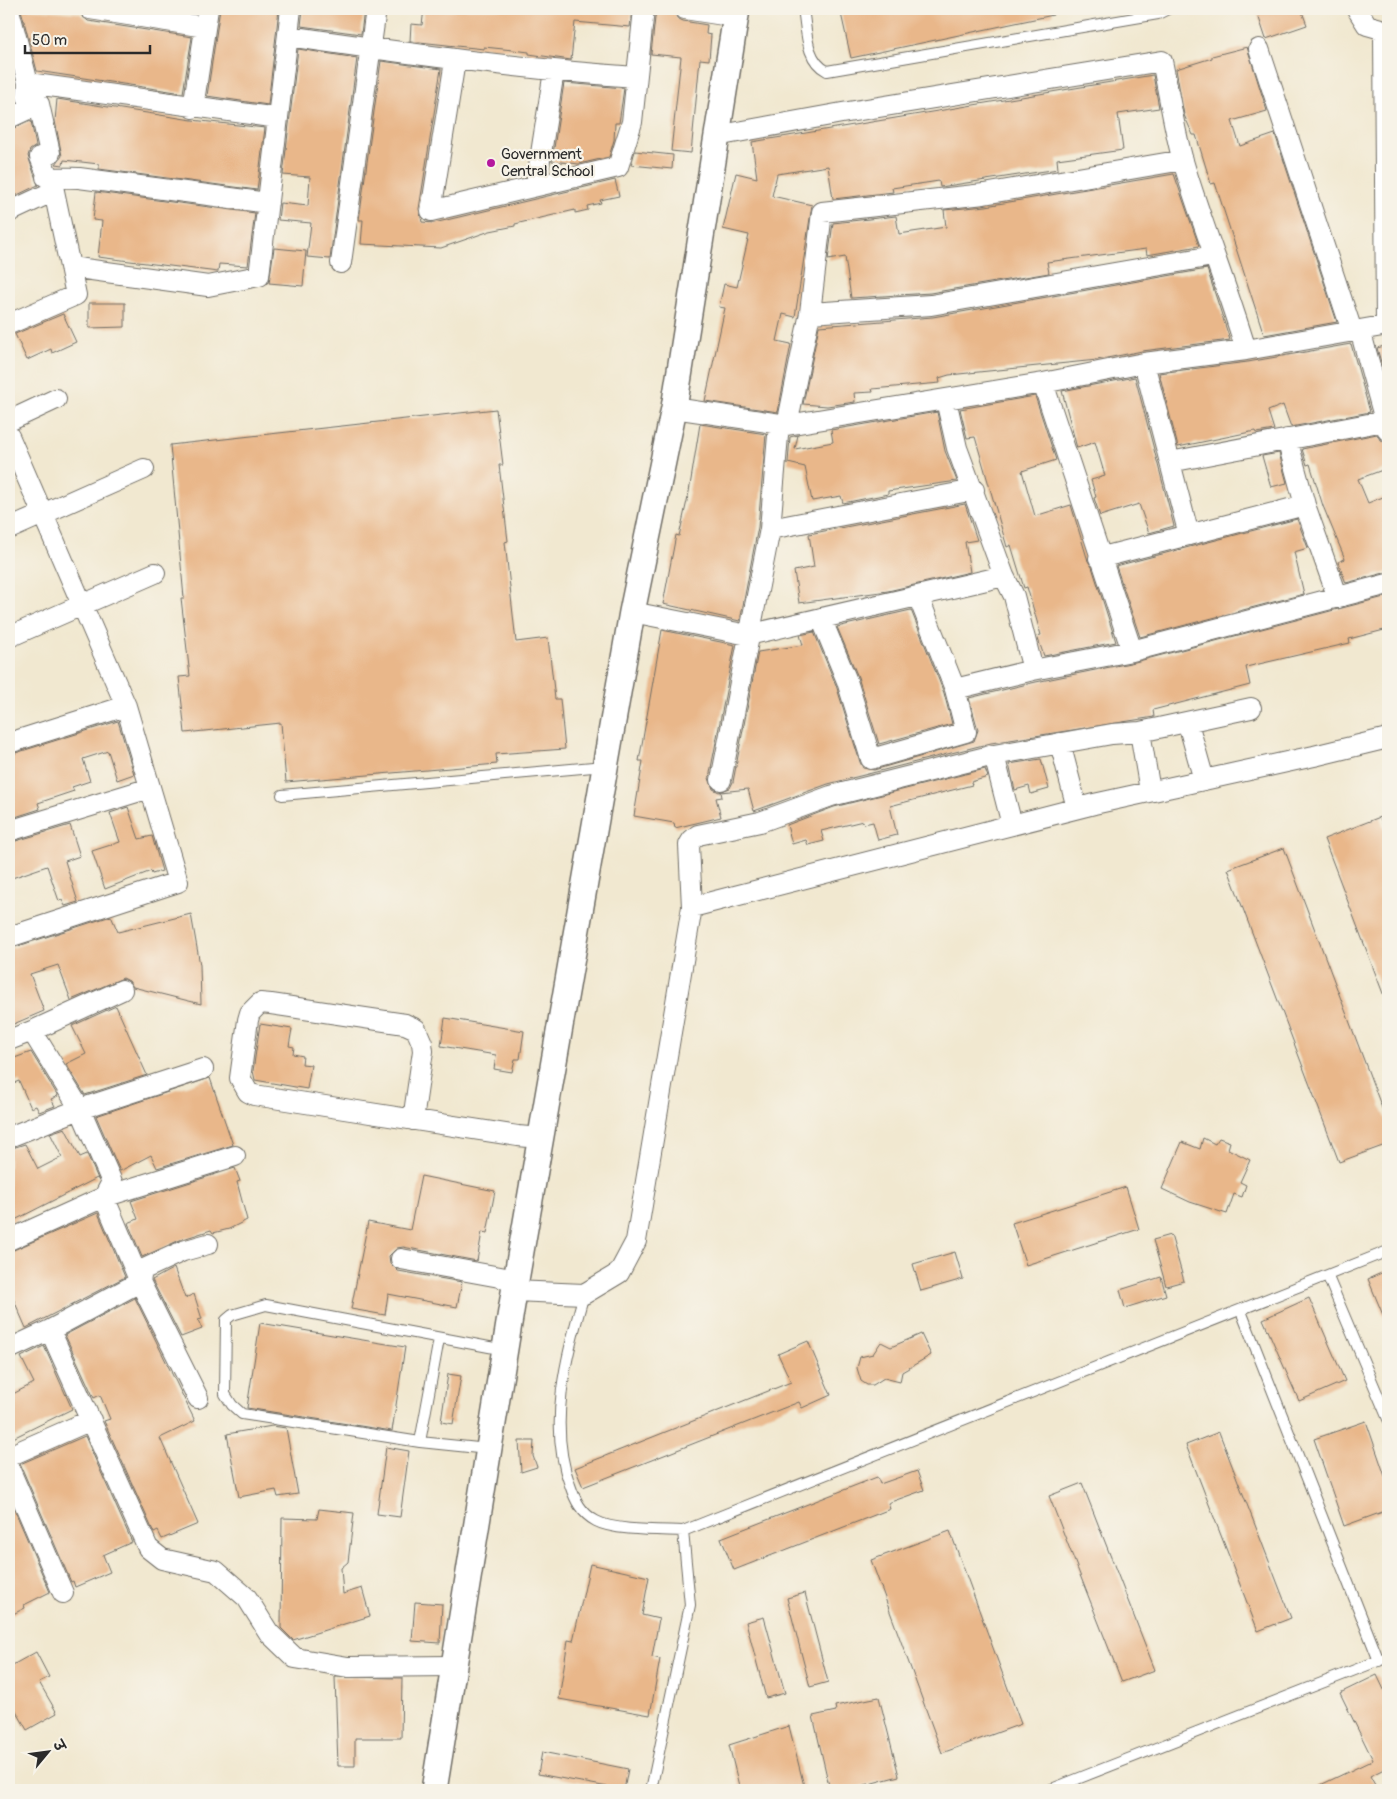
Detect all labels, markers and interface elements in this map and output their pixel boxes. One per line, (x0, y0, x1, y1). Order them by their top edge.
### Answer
scale bar (25, 22, 150, 54)
text: 50 m (32, 31, 67, 50)
place label: Government Central School (501, 145, 594, 181)
marker: Government Central School (485, 157, 497, 169)
north arrow (22, 1726, 72, 1776)
text: उ (48, 1736, 69, 1756)

